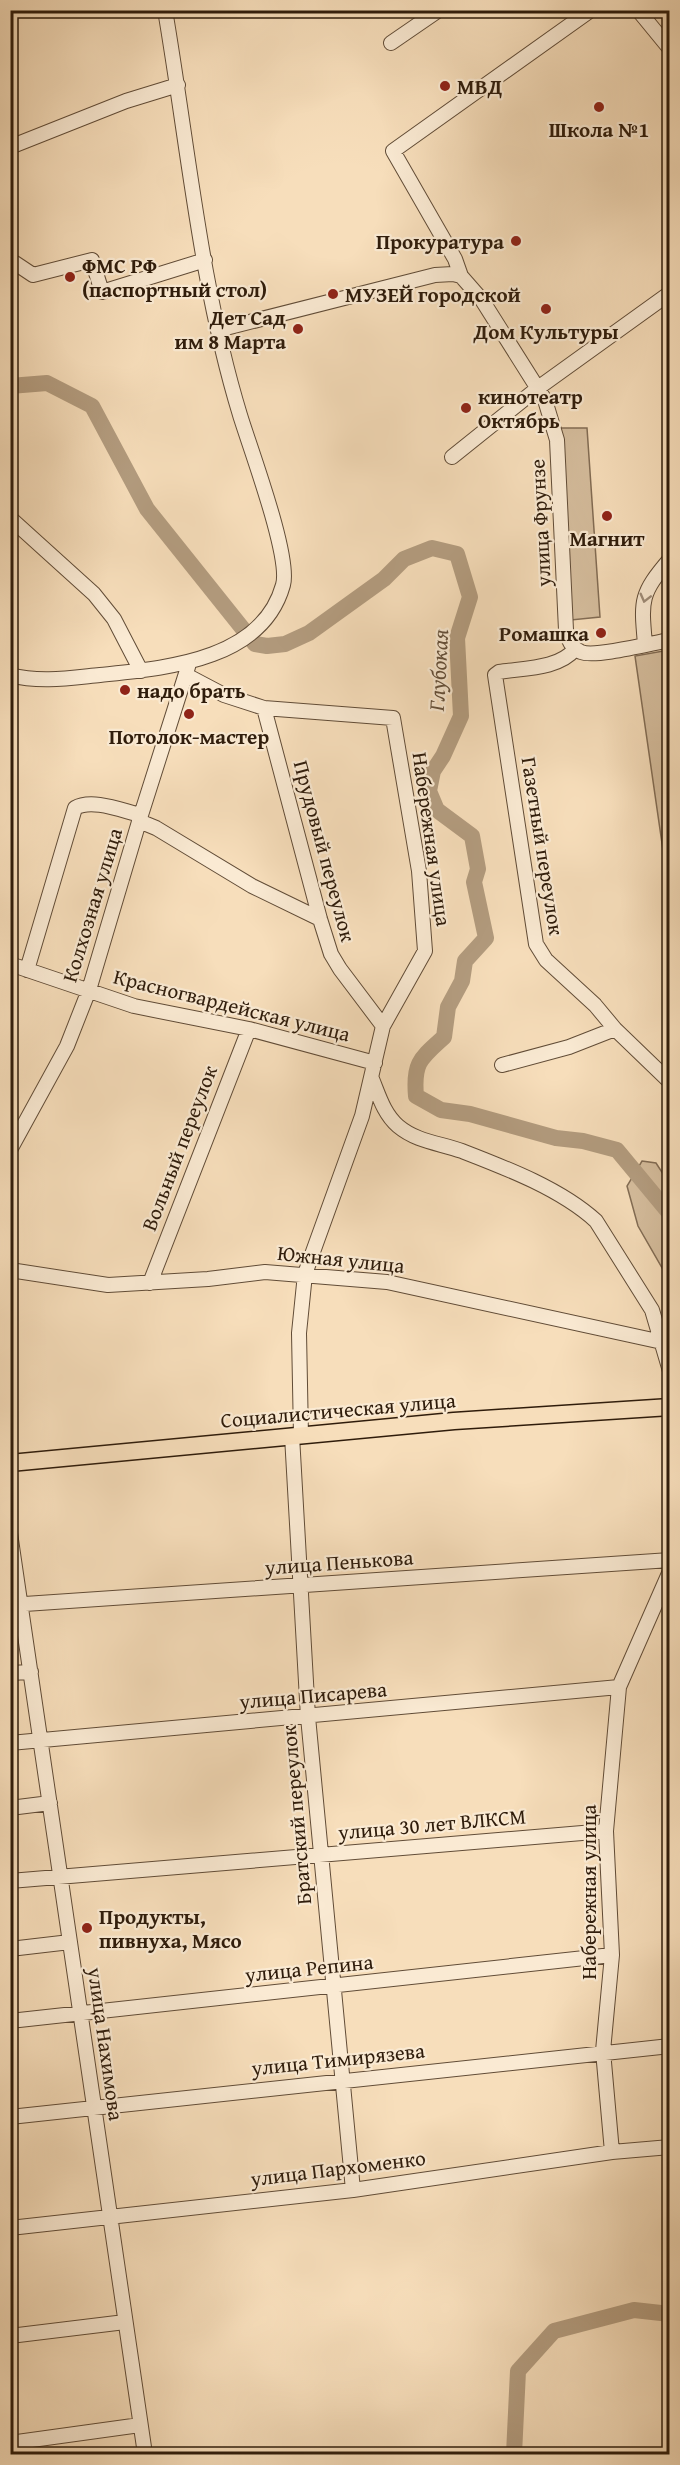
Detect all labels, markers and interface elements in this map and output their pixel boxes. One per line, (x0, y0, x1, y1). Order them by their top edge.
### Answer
place label: МВД (457, 71, 503, 102)
marker: МВД (438, 79, 452, 93)
marker: Школа №1 (592, 100, 606, 114)
place label: Школа №1 (549, 114, 649, 145)
place label: Прокуратура (376, 226, 504, 257)
marker: Прокуратура (509, 234, 523, 248)
place label: ФМС РФ (паспортный стол) (82, 250, 267, 305)
marker: ФМС РФ (паспортный стол) (63, 270, 77, 284)
place label: МУЗЕЙ городской (345, 279, 521, 310)
marker: МУЗЕЙ городской (326, 287, 340, 301)
place label: Дет Сад им 8 Марта (175, 302, 286, 357)
marker: Дом Культуры (539, 302, 553, 316)
place label: Дом Культуры (473, 316, 618, 347)
marker: Дет Сад им 8 Марта (291, 322, 305, 336)
place label: кинотеатр Октябрь (478, 381, 583, 436)
marker: кинотеатр Октябрь (459, 401, 473, 415)
street label: улица Фрунзе (521, 458, 559, 589)
marker: Магнит (600, 509, 614, 523)
place label: Магнит (569, 523, 645, 554)
one-way arrow (639, 593, 652, 603)
place label: Ромашка (499, 618, 589, 649)
marker: Ромашка (594, 626, 608, 640)
water label: Глубокая (420, 628, 456, 713)
place label: надо брать (137, 675, 246, 706)
marker: надо брать (118, 683, 132, 697)
marker: Потолок-мастер (182, 707, 196, 721)
place label: Потолок-мастер (109, 721, 269, 752)
street label: Набережная улица (404, 750, 460, 928)
street label: Газетный переулок (514, 755, 572, 937)
street label: Прудовый переулок (286, 757, 364, 945)
street label: Колхозная улица (54, 824, 130, 986)
street label: Красногвардейская улица (110, 961, 354, 1049)
street label: Вольный переулок (133, 1061, 225, 1235)
street label: Южная улица (276, 1237, 406, 1281)
street label: Социалистическая улица (219, 1384, 457, 1436)
street label: улица Пенькова (263, 1541, 414, 1583)
street label: улица Писарева (237, 1673, 388, 1717)
street label: Братский переулок (273, 1724, 319, 1906)
street label: улица 30 лет ВЛКСМ (336, 1800, 527, 1848)
street label: Набережная улица (573, 1804, 604, 1980)
place label: Продукты, пивнуха, Мясо (99, 1901, 242, 1956)
marker: Продукты, пивнуха, Мясо (80, 1921, 94, 1935)
street label: улица Репина (242, 1946, 375, 1990)
street label: улица Нахимова (80, 1964, 132, 2123)
street label: улица Тимирязева (249, 2034, 426, 2084)
street label: улица Пархоменко (248, 2142, 427, 2194)

